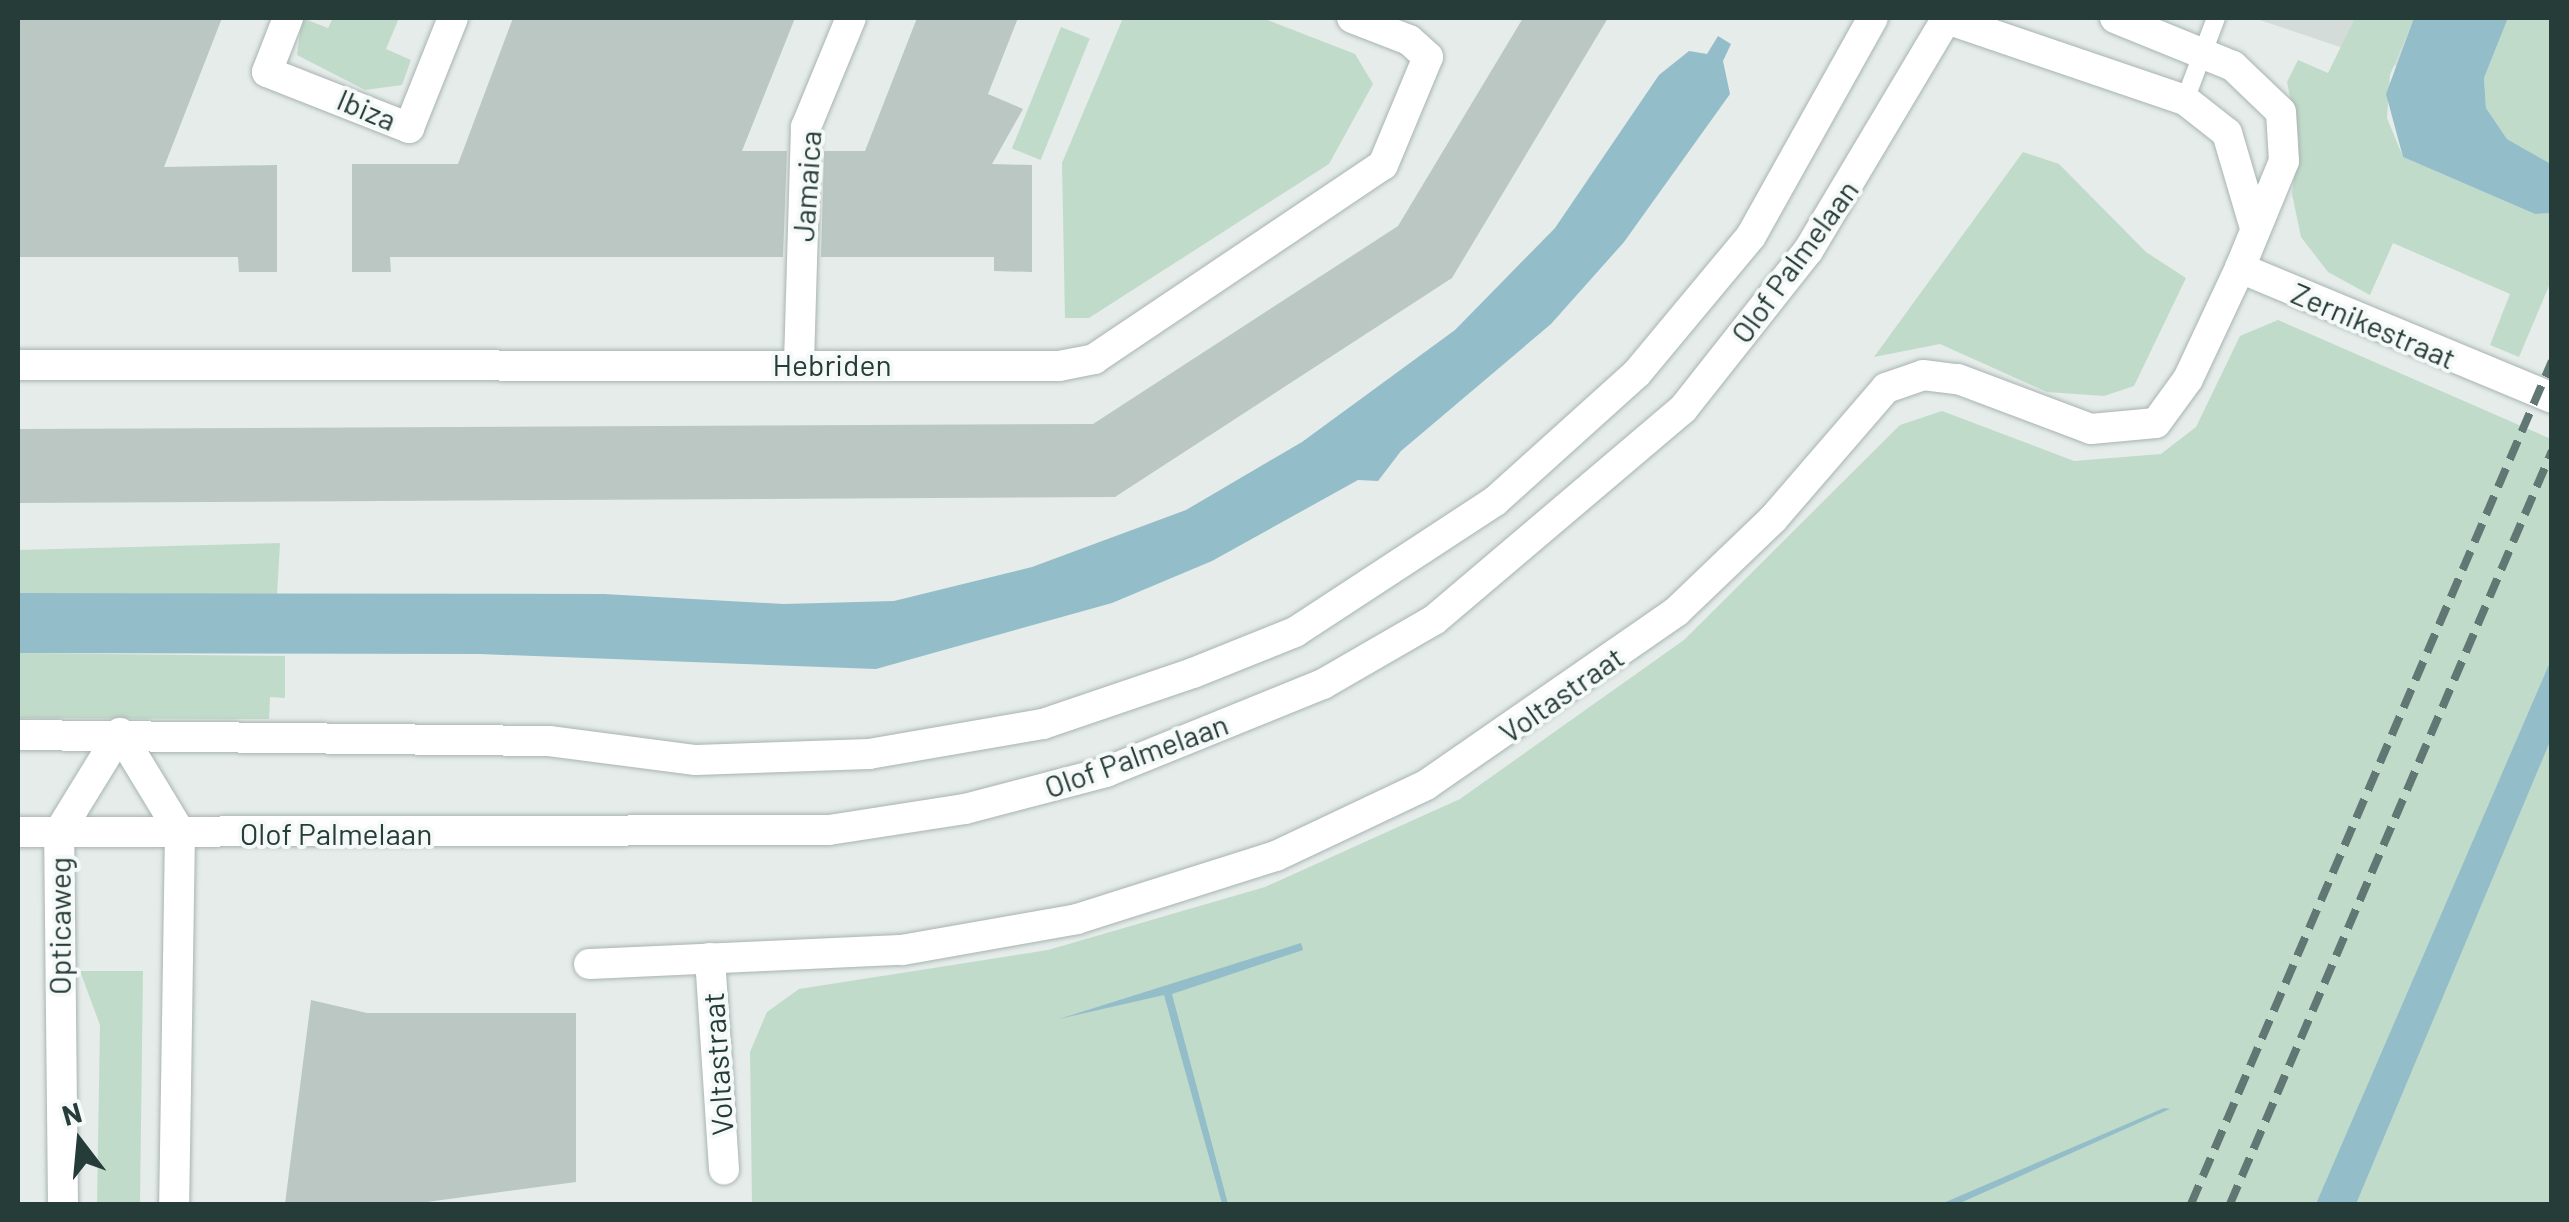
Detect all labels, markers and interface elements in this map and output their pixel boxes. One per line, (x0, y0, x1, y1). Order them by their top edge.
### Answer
street label: Ibiza (332, 81, 402, 137)
street label: Jamaica (784, 129, 828, 243)
street label: Olof Palmelaan (1723, 172, 1865, 350)
street label: Zernikestraat (2286, 274, 2462, 376)
street label: Hebriden (772, 346, 892, 382)
street label: Voltastraat (1492, 638, 1630, 750)
street label: Olof Palmelaan (1039, 705, 1233, 805)
street label: Olof Palmelaan (240, 815, 432, 851)
street label: Opticaweg (41, 857, 77, 995)
street label: Voltastraat (694, 991, 740, 1137)
north arrow (30, 1092, 130, 1192)
text: N (58, 1094, 85, 1132)

